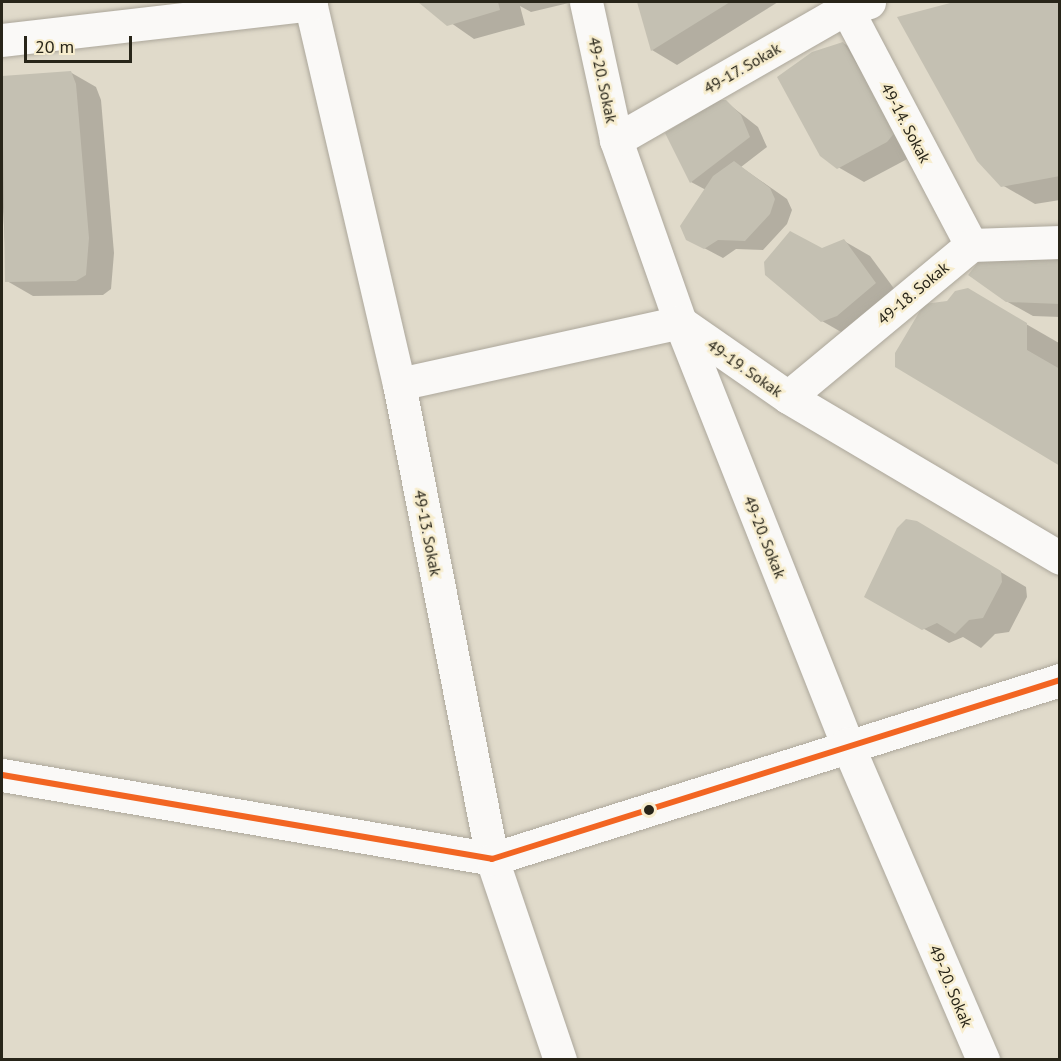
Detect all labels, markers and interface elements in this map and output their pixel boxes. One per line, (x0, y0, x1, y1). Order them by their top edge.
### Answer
scale bar (27, 24, 135, 62)
text: 20 m (35, 35, 74, 58)
street label: 49-20. Sokak (584, 35, 622, 125)
street label: 49-17. Sokak (700, 38, 784, 98)
street label: 49-14. Sokak (877, 79, 935, 167)
street label: 49-18. Sokak (873, 257, 953, 329)
street label: 49-19. Sokak (703, 335, 787, 401)
street label: 49-13. Sokak (410, 488, 446, 578)
street label: 49-20. Sokak (739, 492, 791, 582)
unlabelled marker (643, 804, 655, 816)
street label: 49-20. Sokak (925, 941, 977, 1031)

